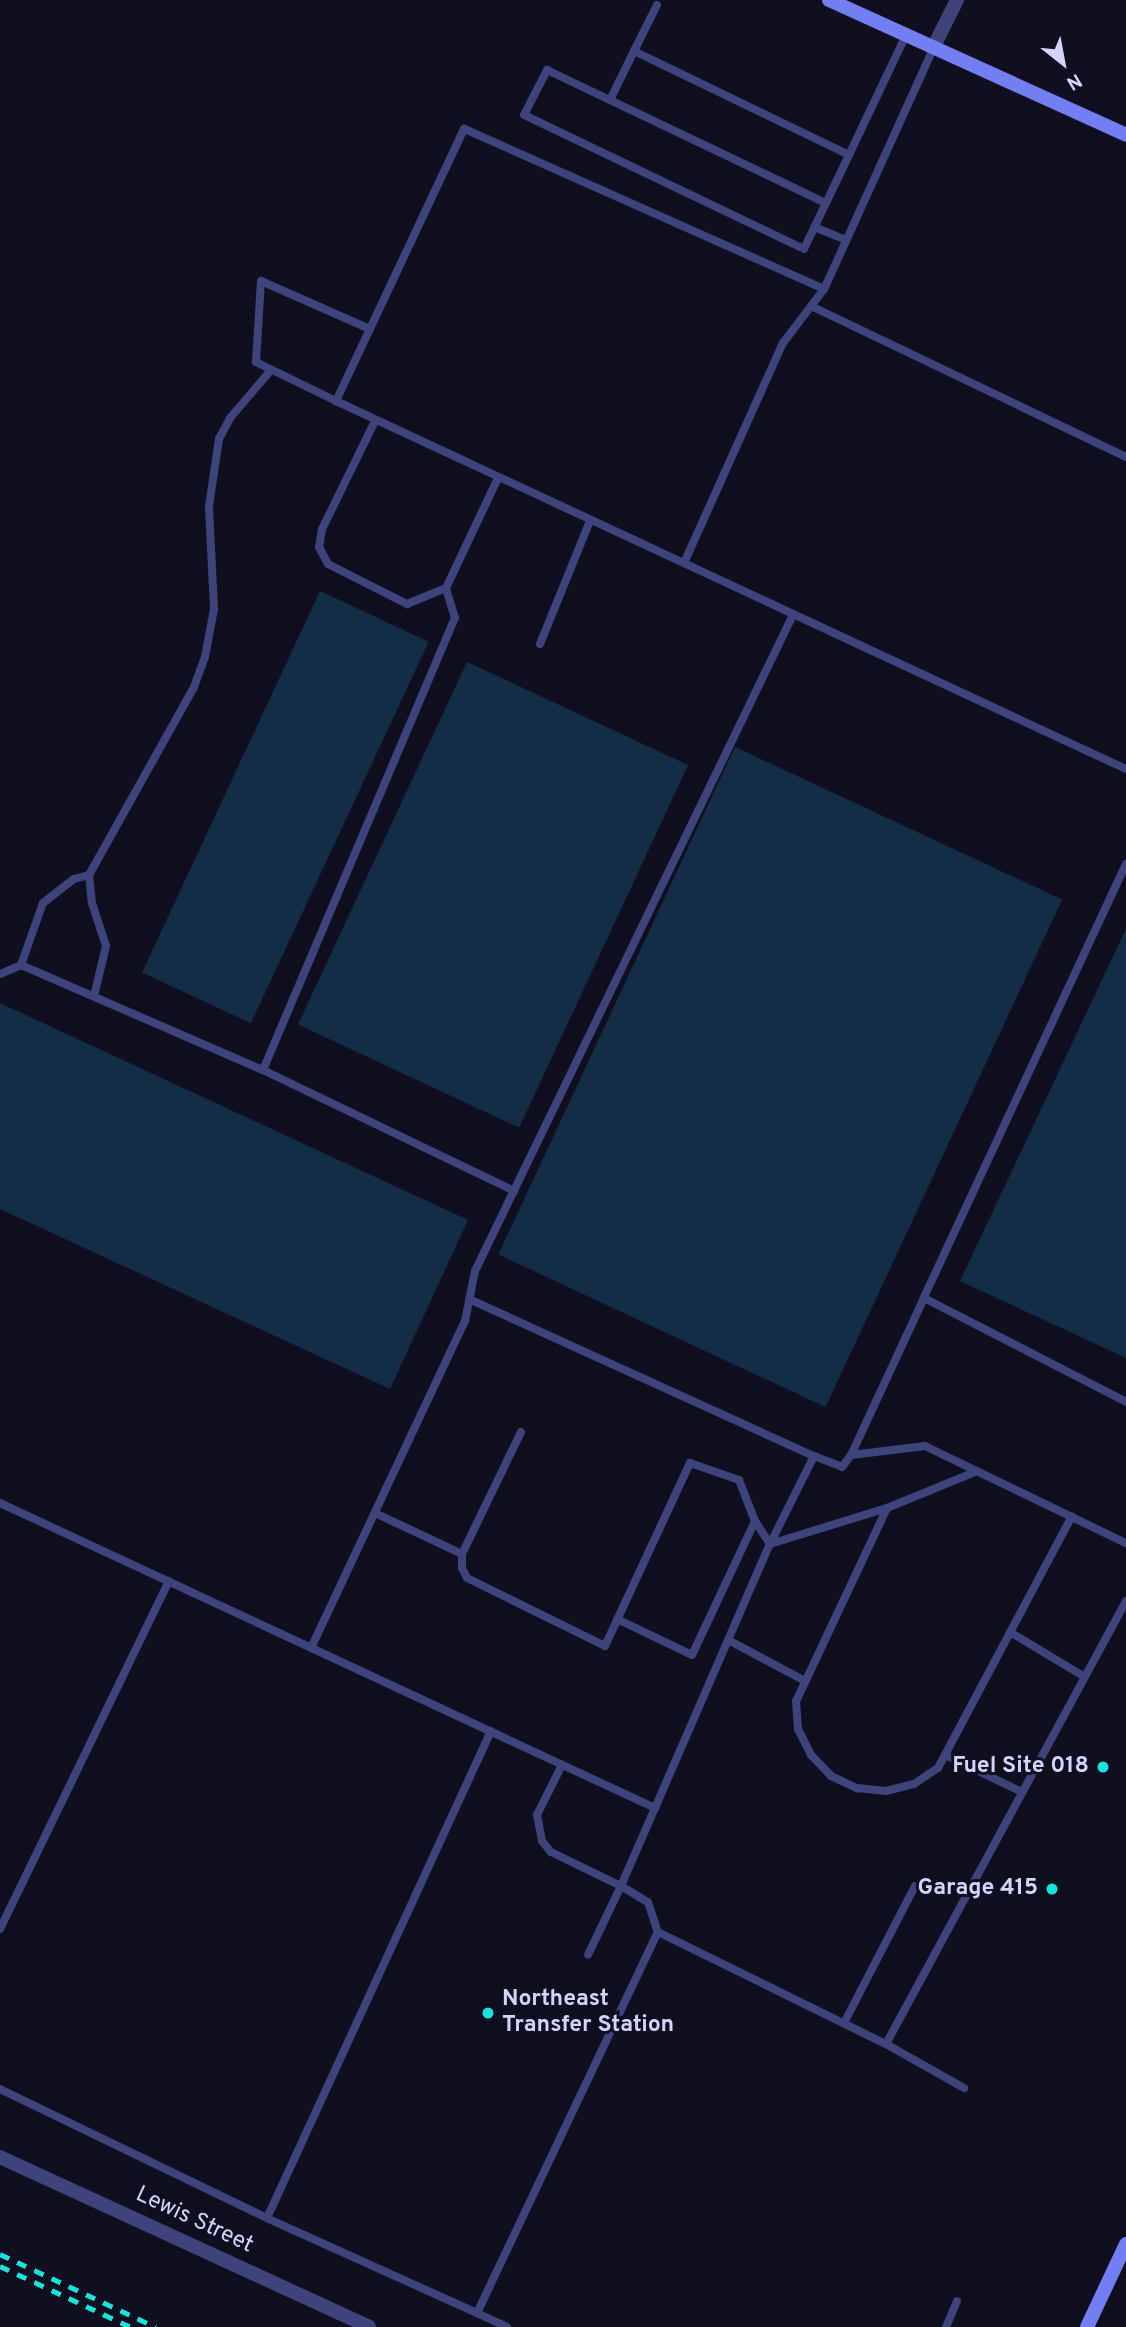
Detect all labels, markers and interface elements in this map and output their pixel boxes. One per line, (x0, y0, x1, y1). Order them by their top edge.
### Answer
north arrow (1028, 28, 1098, 98)
text: N (1062, 67, 1086, 95)
place label: Fuel Site 018 (952, 1753, 1089, 1781)
marker: Fuel Site 018 (1095, 1759, 1111, 1775)
place label: Garage 415 (917, 1875, 1038, 1903)
marker: Garage 415 (1044, 1881, 1060, 1897)
place label: Northeast Transfer Station (502, 1986, 674, 2040)
marker: Northeast Transfer Station (480, 2005, 496, 2021)
street label: Lewis Street (131, 2182, 257, 2260)

